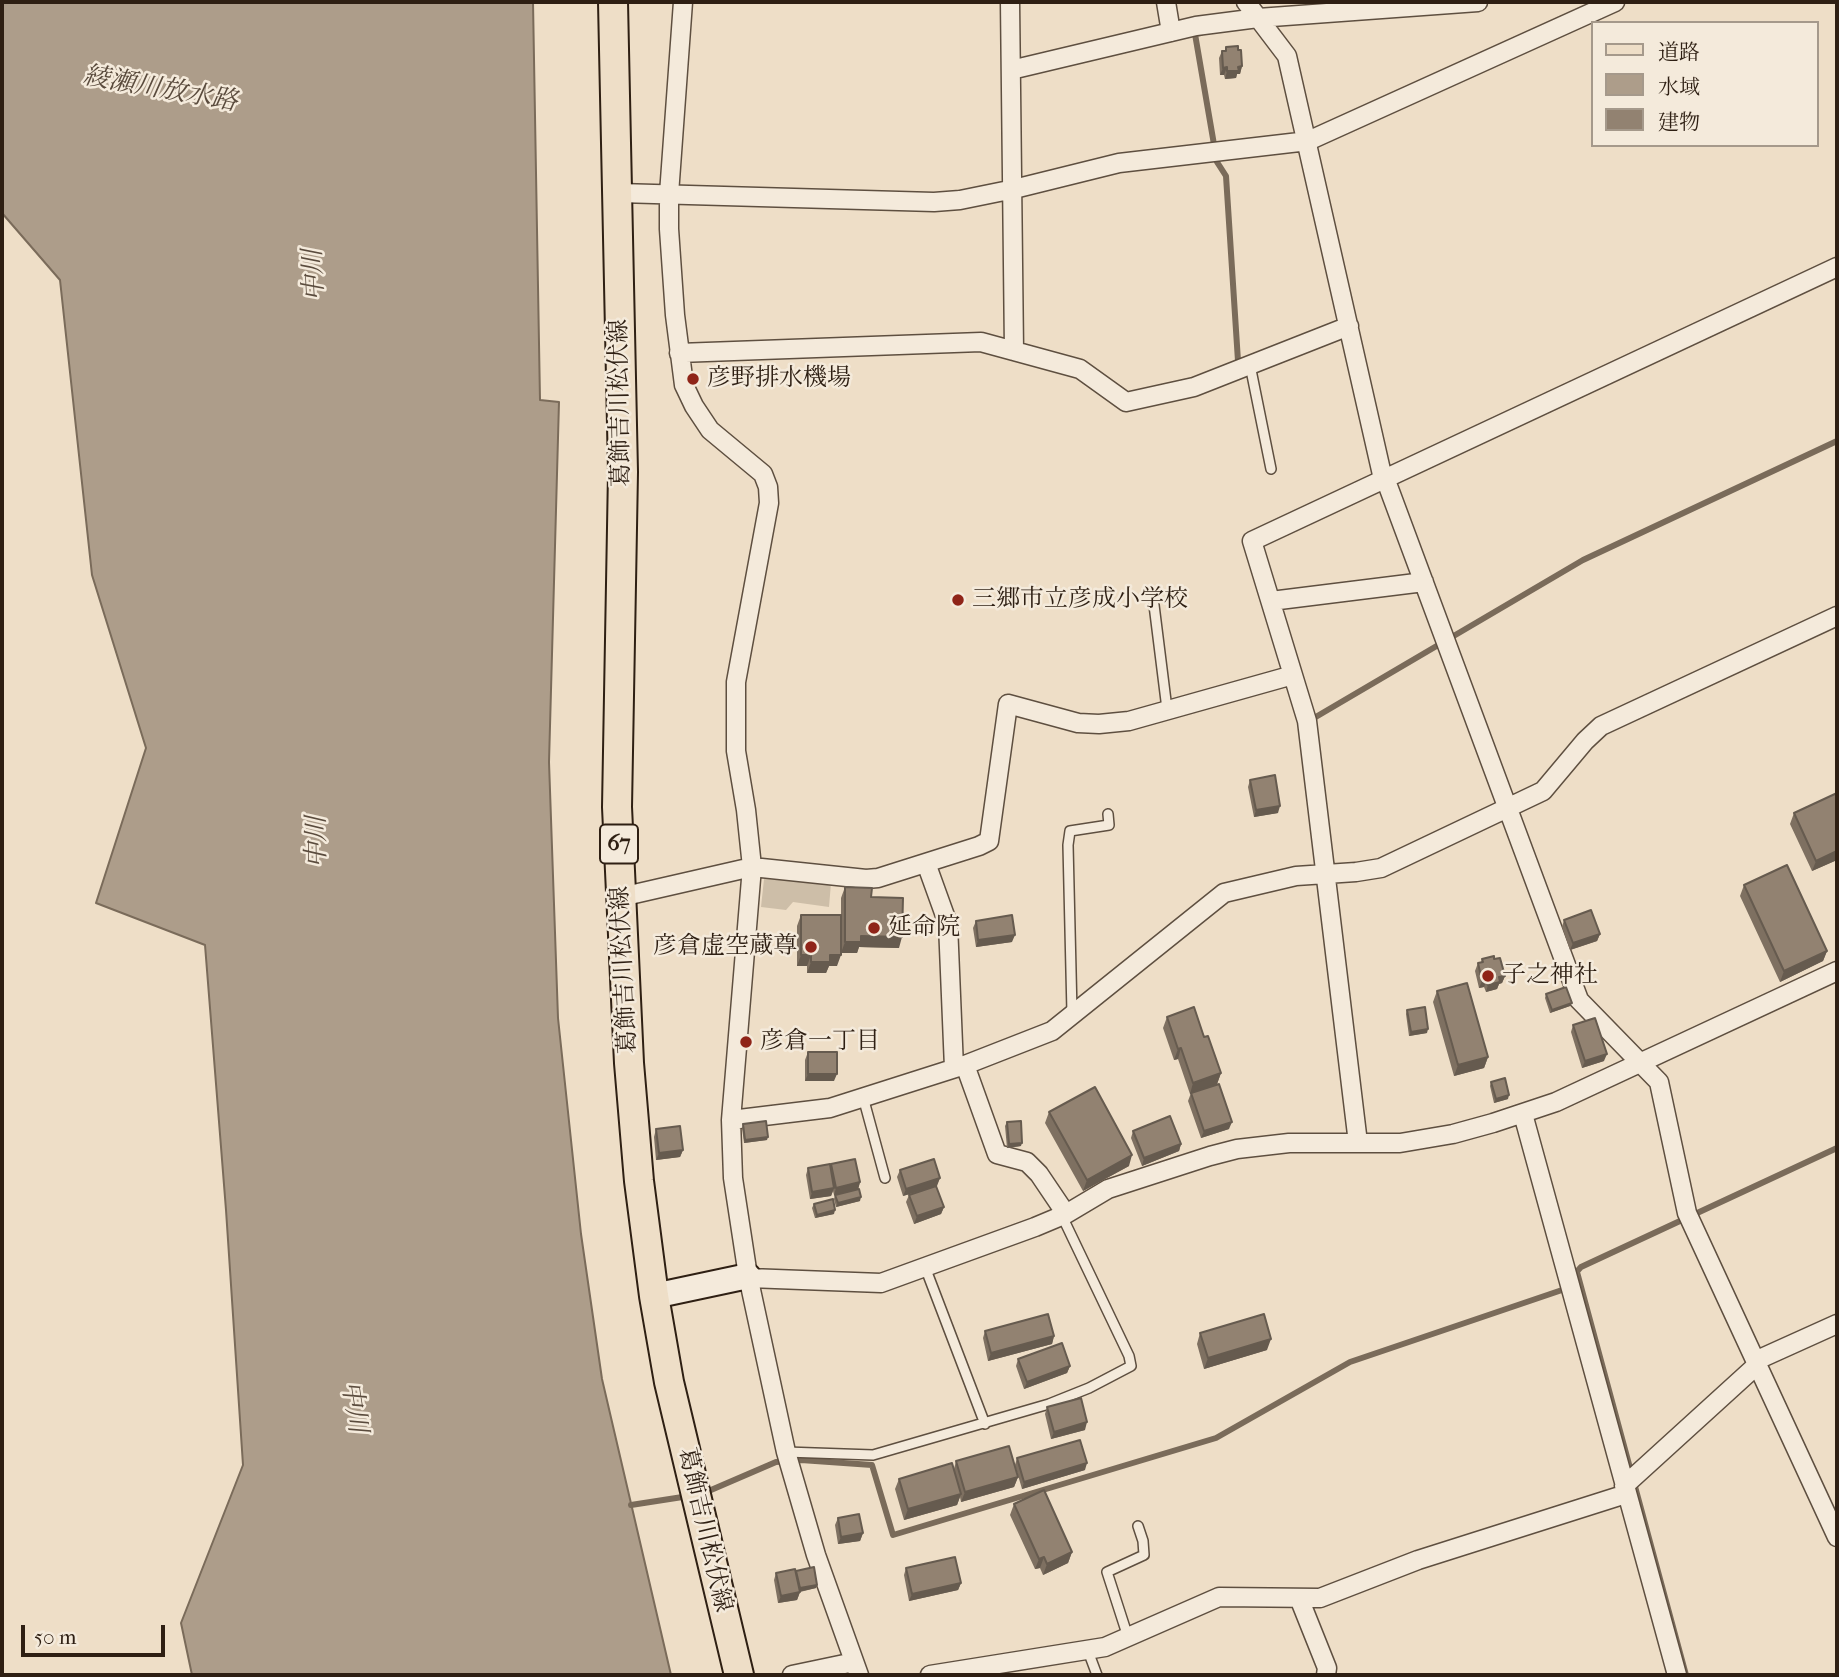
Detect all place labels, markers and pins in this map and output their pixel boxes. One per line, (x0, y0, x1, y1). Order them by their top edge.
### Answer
place label: 彦野排水機場 (707, 365, 851, 393)
marker: 彦野排水機場 (685, 371, 701, 387)
place label: 三郷市立彦成小学校 (972, 586, 1188, 614)
marker: 三郷市立彦成小学校 (950, 592, 966, 608)
place label: 延命院 (888, 914, 960, 942)
marker: 延命院 (866, 920, 882, 936)
place label: 彦倉虚空蔵尊 (653, 933, 797, 961)
marker: 彦倉虚空蔵尊 (803, 939, 819, 955)
place label: 子之神社 (1502, 962, 1598, 990)
marker: 子之神社 (1480, 968, 1496, 984)
place label: 彦倉一丁目 (760, 1028, 880, 1056)
marker: 彦倉一丁目 (738, 1034, 754, 1050)

